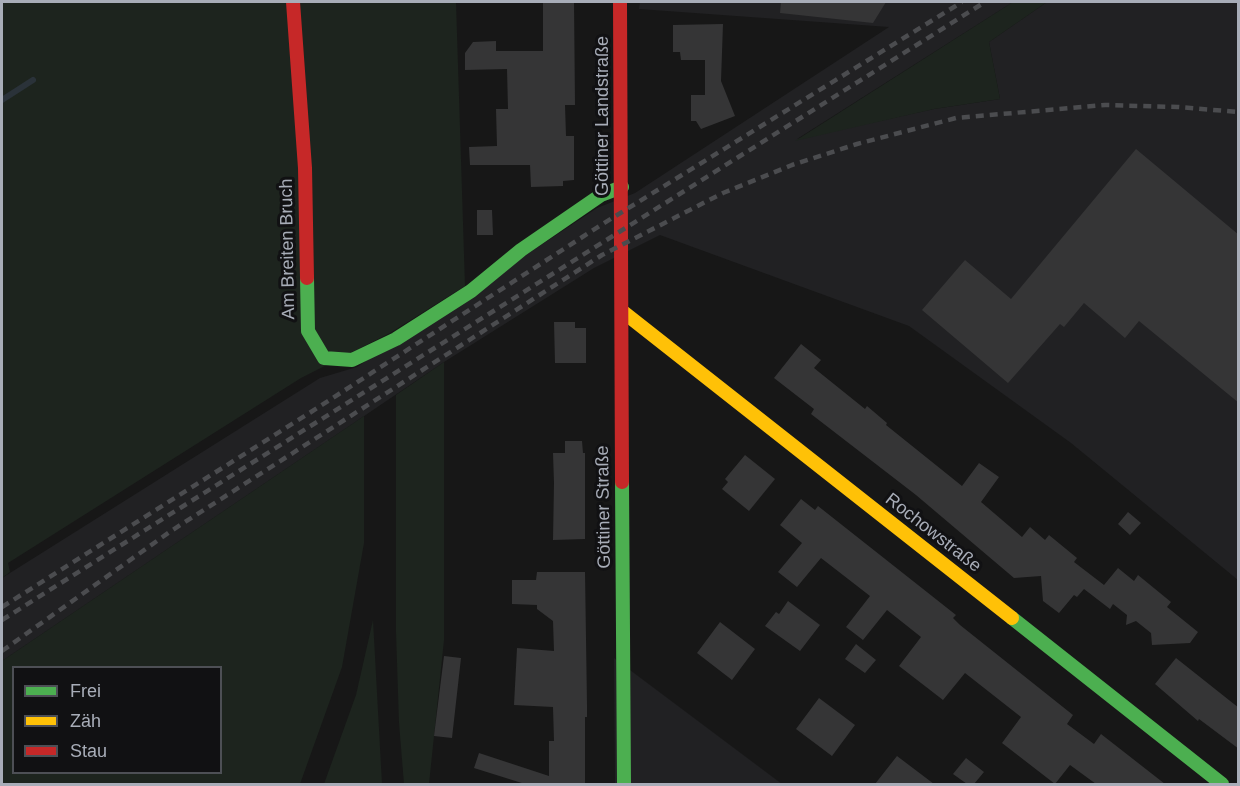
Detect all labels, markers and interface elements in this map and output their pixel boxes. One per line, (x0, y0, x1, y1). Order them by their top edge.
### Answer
street label: Göttiner Landstraße (592, 36, 614, 196)
street label: Am Breiten Bruch (276, 178, 300, 320)
street label: Göttiner Straße (592, 445, 616, 569)
street label: Rochowstraße (881, 489, 985, 577)
legend (12, 666, 222, 774)
text: Frei (70, 681, 101, 701)
text: Zäh (70, 711, 101, 731)
text: Stau (70, 741, 107, 761)

